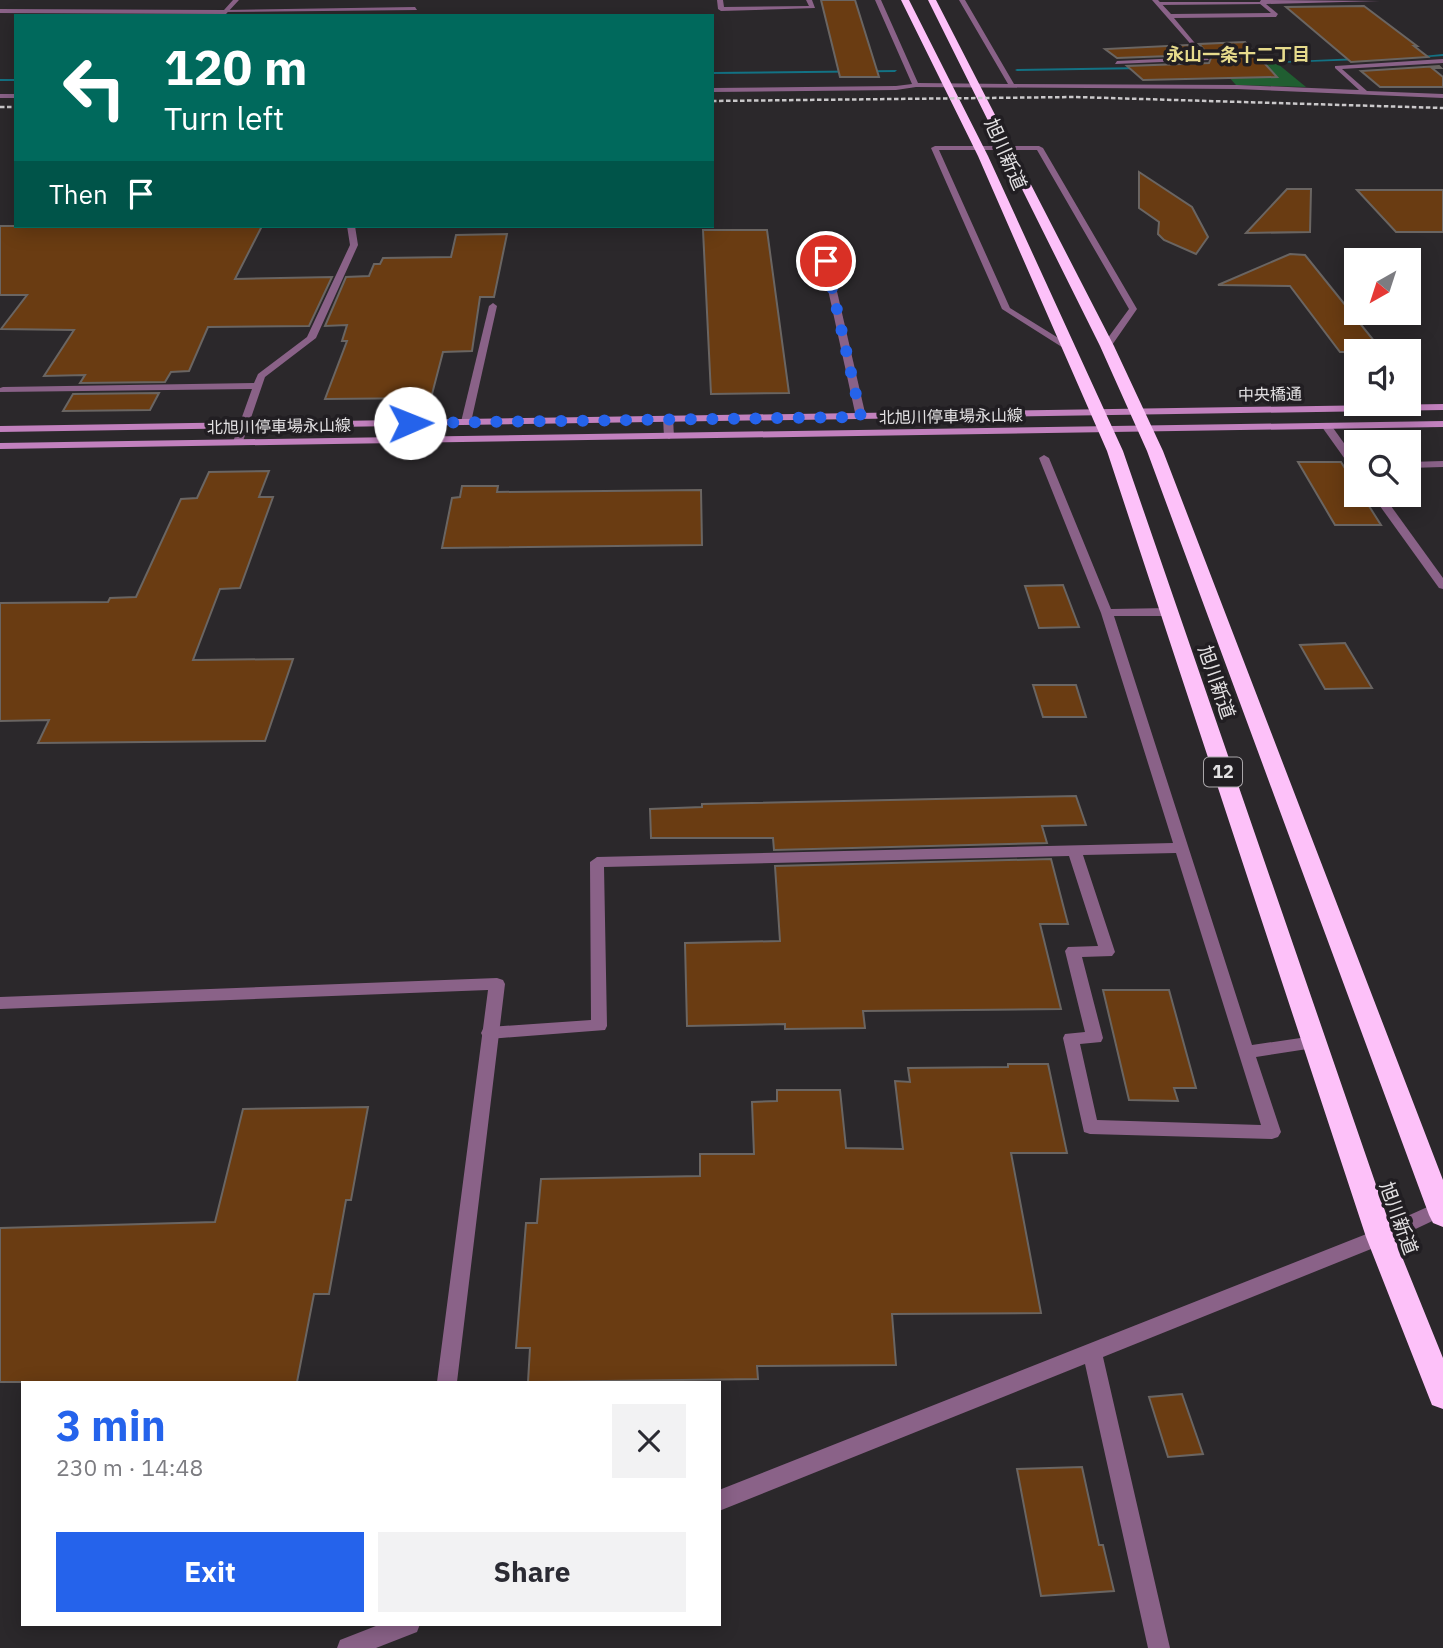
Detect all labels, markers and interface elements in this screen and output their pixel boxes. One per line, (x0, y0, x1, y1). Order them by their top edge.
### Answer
text: 120 m (164, 35, 308, 98)
icon: left (49, 42, 140, 133)
district label: 永山一条十二丁目 (1166, 43, 1310, 66)
text: Turn left (164, 97, 284, 139)
street label: 旭川新道 (980, 114, 1032, 194)
icon: arrive (122, 175, 160, 213)
text: Then (49, 177, 108, 211)
pin (796, 231, 856, 291)
icon: arrive (807, 242, 845, 280)
north arrow (1344, 248, 1421, 326)
map controls (1344, 248, 1421, 507)
button: sound (1344, 339, 1421, 416)
street label: 中央橋通 (1238, 383, 1302, 405)
position arrow (373, 386, 447, 460)
street label: 北旭川停車場永山線 (879, 405, 1023, 427)
street label: 北旭川停車場永山線 (207, 415, 351, 437)
button: search (1344, 430, 1421, 507)
street label: 旭川新道 (1193, 642, 1241, 722)
road number: 12 (1204, 758, 1242, 786)
street label: 旭川新道 (1375, 1178, 1423, 1258)
text: 3 min (56, 1398, 166, 1453)
button: close (612, 1404, 686, 1478)
text: 230 m · 14:48 (56, 1452, 203, 1482)
button: Exit (56, 1532, 364, 1612)
button: Share (378, 1532, 686, 1612)

